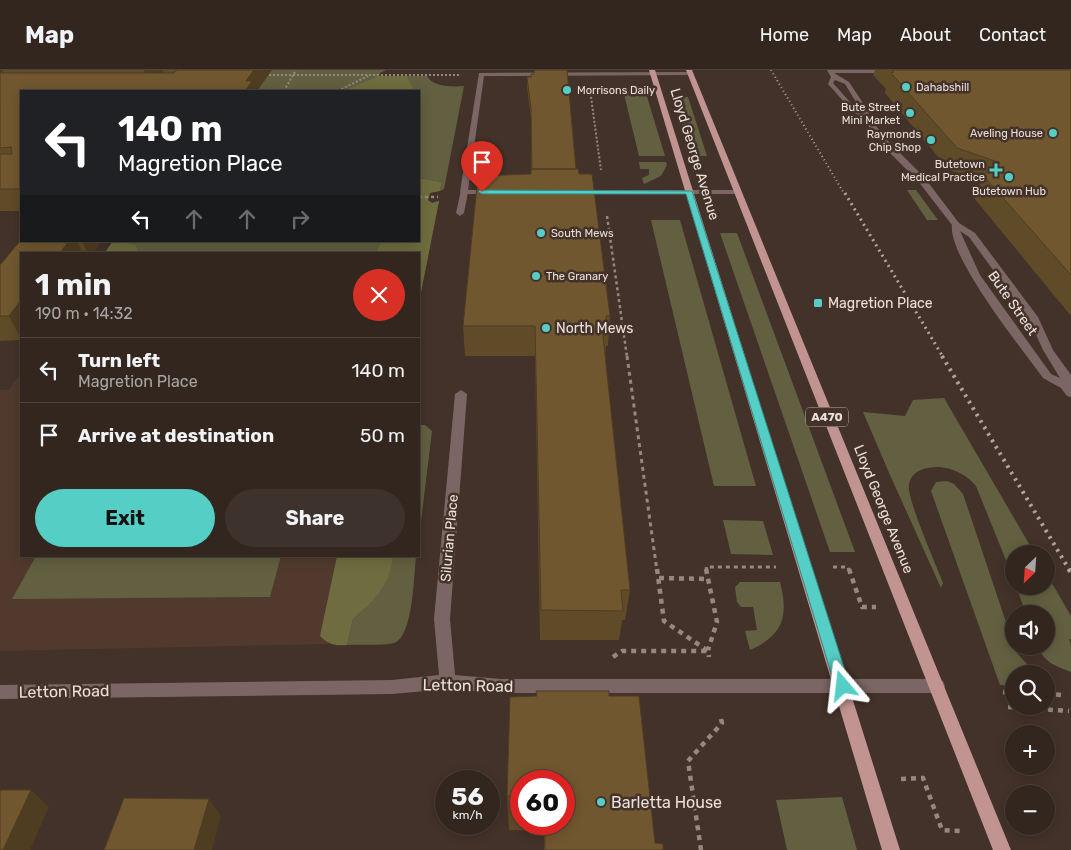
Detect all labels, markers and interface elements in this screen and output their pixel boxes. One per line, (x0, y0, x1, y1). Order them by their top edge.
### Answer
text: Map (25, 21, 74, 49)
text: Home (760, 24, 809, 46)
text: Map (837, 24, 872, 46)
text: About (900, 24, 951, 46)
text: Contact (979, 24, 1046, 46)
marker: Dahabshill (900, 81, 912, 93)
place label: Dahabshill (916, 81, 969, 94)
marker: Morrisons Daily (561, 84, 573, 96)
place label: Morrisons Daily (577, 84, 655, 97)
street label: Lloyd George Avenue (666, 86, 723, 222)
place label: Bute Street Mini Market (841, 101, 901, 127)
marker: Bute Street Mini Market (904, 107, 916, 119)
text: 140 m (118, 108, 223, 150)
icon: left (35, 110, 100, 175)
place label: Aveling House (970, 127, 1043, 140)
marker: Aveling House (1047, 127, 1059, 139)
place label: Raymonds Chip Shop (867, 128, 921, 154)
marker: Raymonds Chip Shop (925, 134, 937, 146)
pin (461, 141, 503, 192)
icon: arrive (468, 148, 496, 176)
text: Magretion Place (118, 150, 283, 177)
place label: Butetown Medical Practice (901, 158, 985, 184)
marker: Butetown Medical Practice (989, 163, 1003, 177)
marker: Butetown Hub (1003, 171, 1015, 183)
place label: Butetown Hub (972, 185, 1046, 198)
icon: left (127, 205, 155, 233)
icon: ahead (180, 205, 208, 233)
icon: ahead (233, 205, 261, 233)
icon: right (286, 205, 314, 233)
marker: South Mews (535, 227, 547, 239)
place label: South Mews (551, 227, 614, 240)
text: 1 min (35, 267, 112, 303)
street label: Bute Street (984, 268, 1041, 339)
button: close (353, 269, 405, 321)
marker: The Granary (530, 270, 542, 282)
place label: The Granary (546, 270, 608, 283)
place label: Magretion Place (828, 295, 933, 312)
marker: Magretion Place (812, 297, 824, 309)
text: 190 m · 14:32 (35, 304, 133, 323)
place label: North Mews (556, 320, 633, 337)
marker: North Mews (540, 322, 552, 334)
text: Turn left (78, 349, 160, 372)
icon: left (35, 356, 63, 384)
text: 140 m (351, 359, 405, 382)
text: Magretion Place (78, 372, 198, 391)
road number: A470 (806, 408, 848, 427)
icon: arrive (35, 421, 63, 449)
text: Arrive at destination (78, 424, 274, 447)
text: 50 m (360, 424, 405, 447)
street label: Lloyd George Avenue (850, 442, 917, 576)
button: Exit (35, 489, 215, 547)
button: Share (225, 489, 405, 547)
street label: Silurian Place (437, 493, 462, 583)
north arrow (1005, 545, 1055, 595)
map controls (1005, 545, 1055, 835)
button: sound (1005, 605, 1055, 655)
position arrow (816, 659, 868, 711)
button: search (1005, 665, 1055, 715)
street label: Letton Road (422, 675, 514, 696)
street label: Letton Road (18, 681, 110, 702)
button: + (1005, 725, 1055, 775)
speed limit sign: 60 (510, 770, 575, 835)
text: 56 (451, 782, 484, 811)
button: − (1005, 785, 1055, 835)
place label: Barletta House (611, 793, 722, 812)
marker: Barletta House (595, 796, 607, 808)
text: km/h (453, 808, 482, 822)

